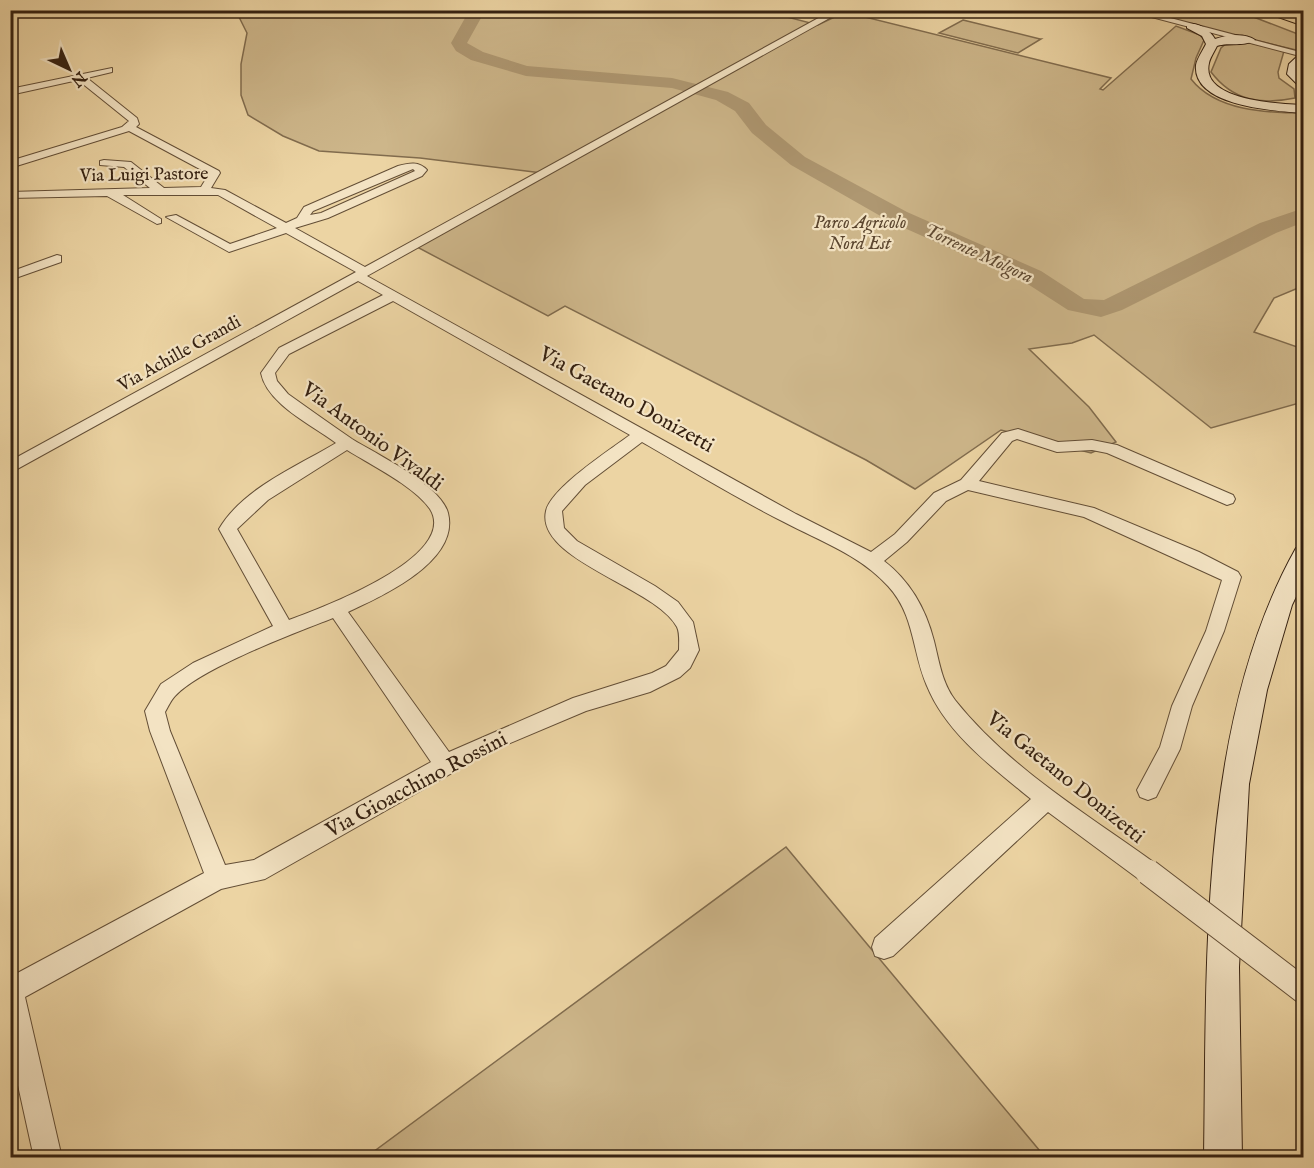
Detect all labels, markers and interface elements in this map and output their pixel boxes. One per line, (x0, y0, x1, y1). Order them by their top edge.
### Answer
north arrow (39, 39, 99, 99)
text: N (66, 66, 91, 90)
street label: Via Luigi Pastore (78, 163, 209, 188)
park label: Parco Agricolo Nord Est (814, 212, 906, 256)
water label: Torrente Molgora (921, 219, 1036, 289)
street label: Via Achille Grandi (113, 311, 245, 398)
street label: Via Gaetano Donizetti (533, 340, 719, 460)
street label: Via Antonio Vivaldi (295, 376, 449, 498)
street label: Via Gaetano Donizetti (980, 705, 1150, 850)
street label: Via Gioacchino Rossini (320, 726, 512, 845)

